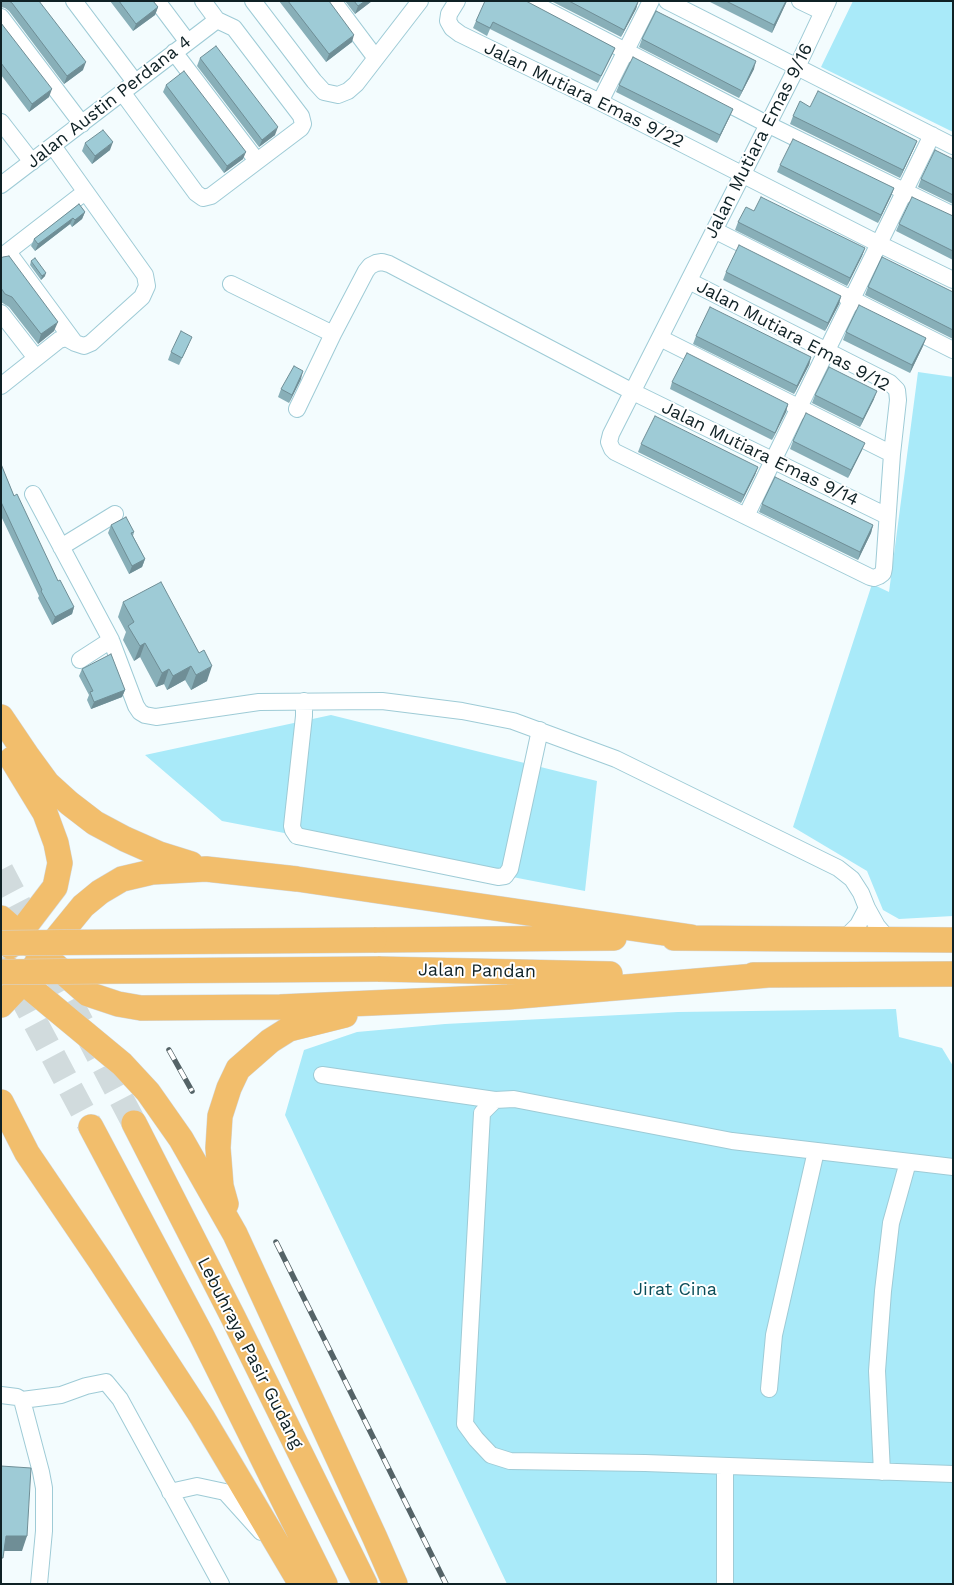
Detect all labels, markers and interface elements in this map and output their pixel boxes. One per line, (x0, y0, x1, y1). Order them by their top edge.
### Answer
street label: Jalan Austin Perdana 4 (22, 31, 196, 173)
street label: Jalan Mutiara Emas 9/22 (481, 37, 687, 153)
street label: Jalan Mutiara Emas 9/16 (700, 40, 818, 242)
street label: Jalan Mutiara Emas 9/12 (693, 276, 893, 396)
street label: Jalan Mutiara Emas 9/14 (658, 397, 862, 511)
street label: Jalan Pandan (418, 959, 536, 983)
street label: Lebuhraya Pasir Gudang (192, 1254, 308, 1452)
park label: Jirat Cina (633, 1279, 717, 1301)

